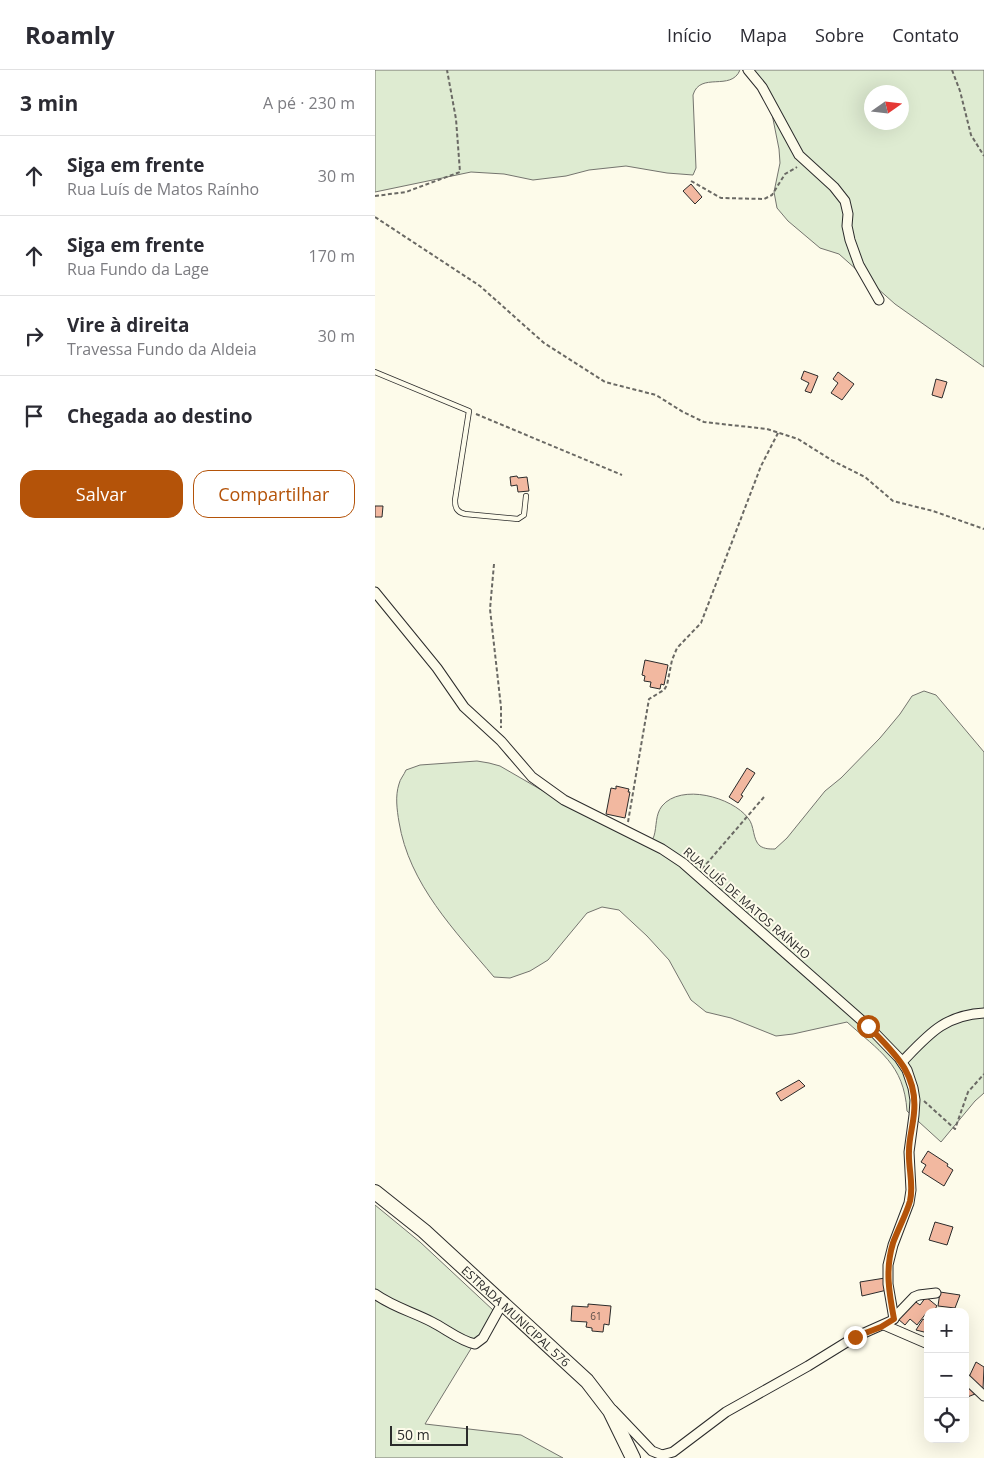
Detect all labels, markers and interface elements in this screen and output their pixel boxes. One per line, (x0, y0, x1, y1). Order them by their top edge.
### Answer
text: Roamly (25, 18, 115, 51)
text: Início (667, 23, 712, 47)
text: Mapa (740, 23, 787, 47)
text: Sobre (815, 23, 864, 47)
text: Contato (892, 23, 959, 47)
north arrow (864, 85, 909, 130)
text: 3 min (20, 89, 78, 117)
text: A pé · 230 m (263, 92, 355, 114)
text: Siga em frente (67, 152, 204, 178)
icon: ahead (20, 162, 48, 190)
text: 30 m (318, 165, 355, 187)
text: Rua Luís de Matos Raínho (67, 178, 259, 200)
text: Siga em frente (67, 232, 204, 258)
icon: ahead (20, 242, 48, 270)
text: 170 m (309, 245, 355, 267)
text: Rua Fundo da Lage (67, 258, 209, 280)
text: Vire à direita (67, 312, 190, 338)
icon: right (20, 322, 48, 350)
text: 30 m (318, 325, 355, 347)
text: Travessa Fundo da Aldeia (67, 338, 257, 360)
icon: arrive (20, 402, 48, 430)
text: Chegada ao destino (67, 403, 253, 429)
button: Salvar (20, 470, 183, 518)
button: Compartilhar (193, 470, 355, 518)
street label: RUA LUÍS DE MATOS RAÍNHO (680, 843, 814, 963)
route start (857, 1015, 880, 1038)
street label: ESTRADA MUNICIPAL 576 (458, 1262, 574, 1370)
map controls (924, 1308, 969, 1443)
button: + (924, 1308, 969, 1353)
house number: 61 (590, 1309, 602, 1323)
route end (844, 1326, 867, 1349)
button: − (924, 1353, 969, 1398)
button: locate (924, 1398, 969, 1443)
scale bar (390, 1423, 467, 1446)
text: 50 m (397, 1425, 430, 1444)

